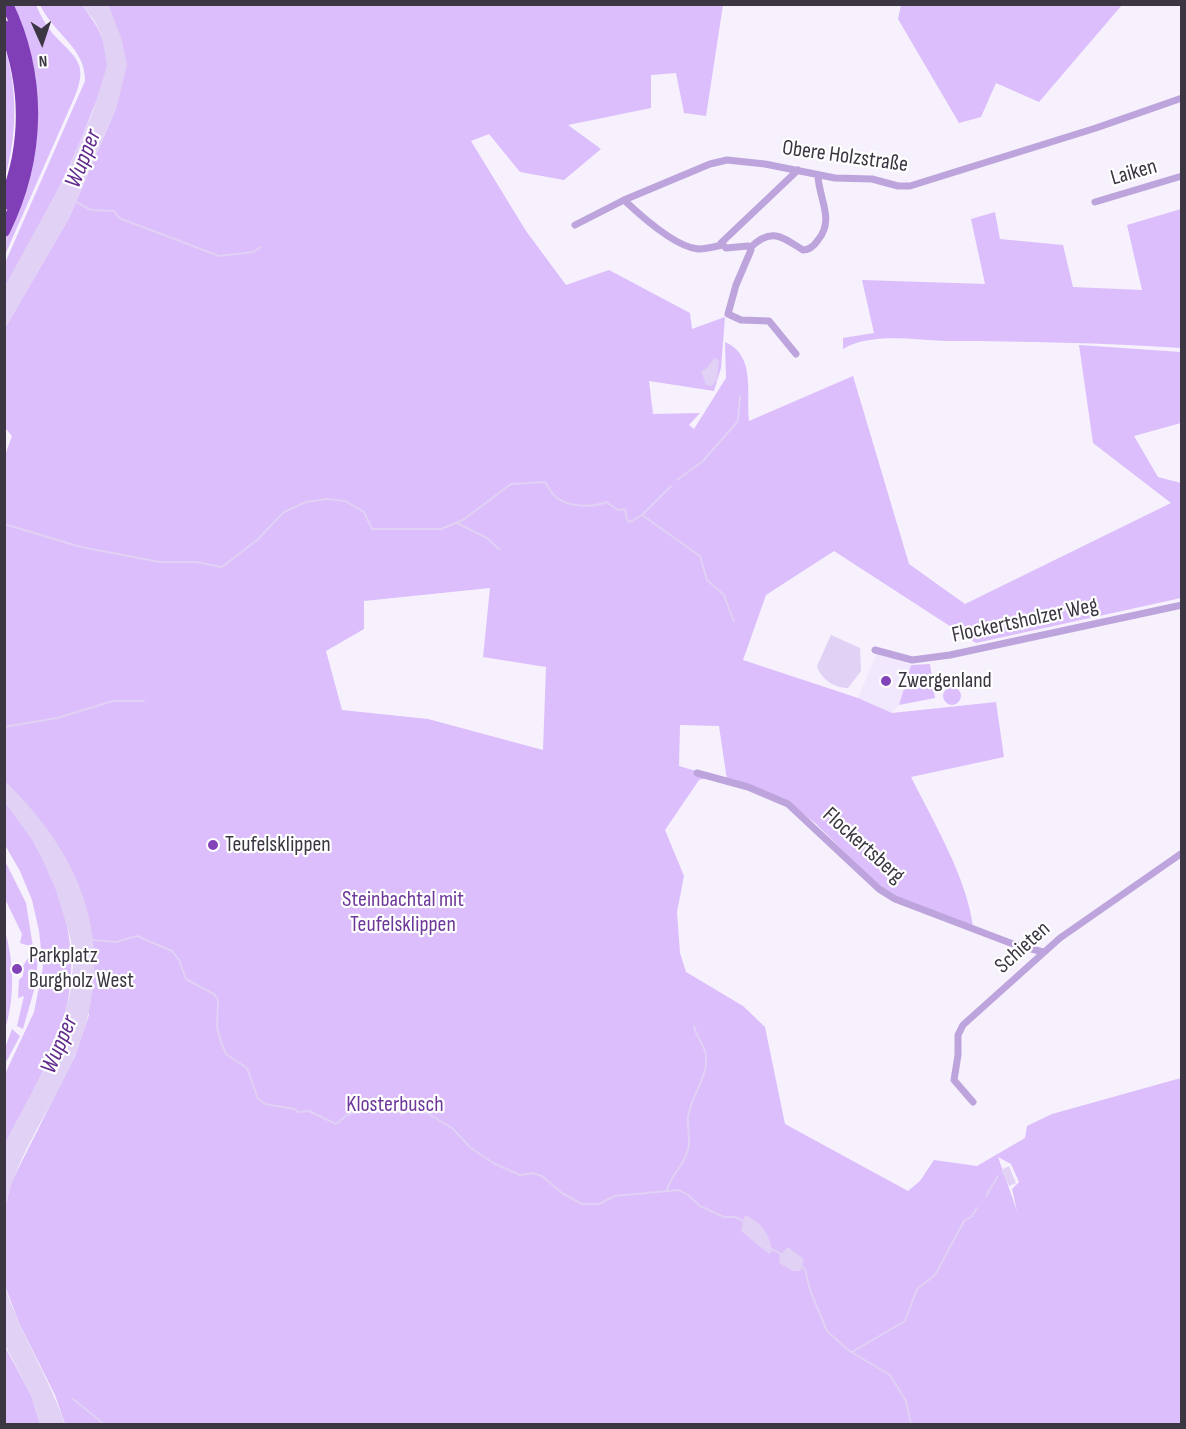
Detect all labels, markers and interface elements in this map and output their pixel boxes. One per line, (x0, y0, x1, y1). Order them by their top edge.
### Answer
north arrow (12, 12, 72, 72)
text: N (38, 51, 48, 70)
water label: Wupper (59, 126, 109, 192)
street label: Obere Holzstraße (781, 135, 909, 179)
street label: Laiken (1108, 154, 1160, 192)
street label: Flockertsholzer Weg (949, 593, 1101, 649)
place label: Zwergenland (898, 668, 992, 694)
marker: Zwergenland (879, 674, 893, 688)
street label: Flockertsberg (817, 802, 909, 890)
place label: Teufelsklippen (225, 832, 331, 858)
marker: Teufelsklippen (206, 838, 220, 852)
park label: Steinbachtal mit Teufelsklippen (342, 887, 464, 938)
street label: Schieten (990, 916, 1056, 980)
place label: Parkplatz Burgholz West (29, 943, 134, 994)
marker: Parkplatz Burgholz West (10, 962, 24, 976)
water label: Wupper (35, 1012, 85, 1078)
park label: Klosterbusch (346, 1092, 444, 1118)

